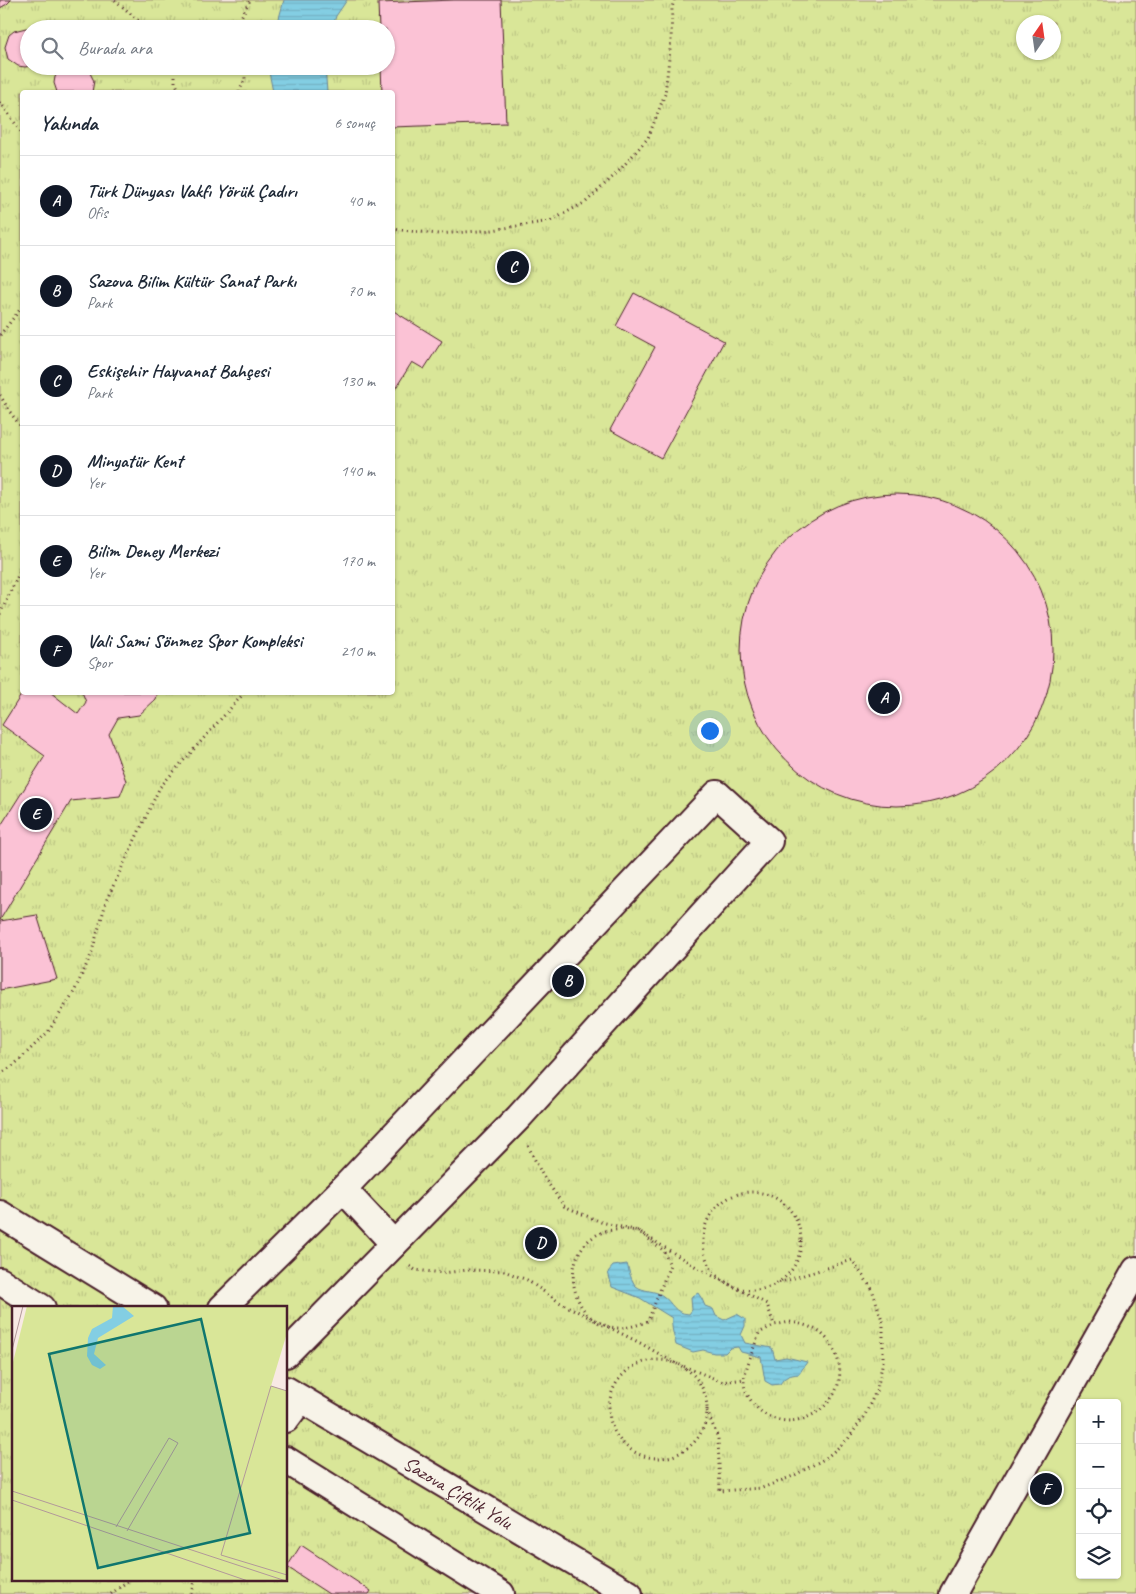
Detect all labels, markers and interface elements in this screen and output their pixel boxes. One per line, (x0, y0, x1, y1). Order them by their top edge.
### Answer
north arrow (1016, 15, 1061, 60)
search box (20, 20, 395, 75)
icon: search (38, 34, 66, 62)
text: Burada ara (78, 36, 152, 60)
text: Yakında (40, 110, 98, 136)
text: 6 sonuç (334, 113, 375, 133)
text: Türk Dünyası Vakfı Yörük Çadırı (87, 179, 297, 203)
text: A (52, 191, 60, 211)
text: 40 m (348, 191, 375, 211)
text: Ofis (87, 203, 108, 223)
pin: C (497, 248, 529, 286)
text: Sazova Bilim Kültür Sanat Parkı (87, 269, 296, 293)
text: B (52, 281, 60, 301)
text: 70 m (348, 281, 375, 301)
text: Park (87, 293, 112, 313)
text: Eskişehir Hayvanat Bahçesi (87, 359, 269, 383)
text: C (52, 371, 60, 391)
text: 130 m (341, 371, 375, 391)
text: Park (87, 383, 112, 403)
text: Minyatür Kent (87, 449, 183, 473)
text: D (51, 461, 61, 481)
text: 140 m (341, 461, 375, 481)
text: Yer (87, 473, 105, 493)
text: Bilim Deney Merkezi (87, 539, 218, 563)
text: E (52, 551, 60, 571)
text: 170 m (341, 551, 375, 571)
text: Yer (87, 563, 105, 583)
text: Vali Sami Sönmez Spor Kompleksi (87, 629, 302, 653)
text: F (52, 641, 60, 661)
text: 210 m (341, 641, 375, 661)
text: Spor (87, 653, 112, 673)
pin: A (868, 679, 900, 717)
your location (697, 718, 723, 744)
pin: E (20, 795, 52, 833)
pin: B (552, 962, 584, 1000)
pin: D (525, 1224, 557, 1262)
inset map (12, 1306, 288, 1582)
map controls (1076, 1399, 1121, 1579)
button: + (1076, 1399, 1121, 1444)
button: − (1076, 1444, 1121, 1489)
street label: Sazova Çiftlik Yolu (399, 1451, 518, 1536)
pin: F (1030, 1470, 1062, 1508)
button: locate (1076, 1489, 1121, 1534)
button: layers (1076, 1534, 1121, 1579)

